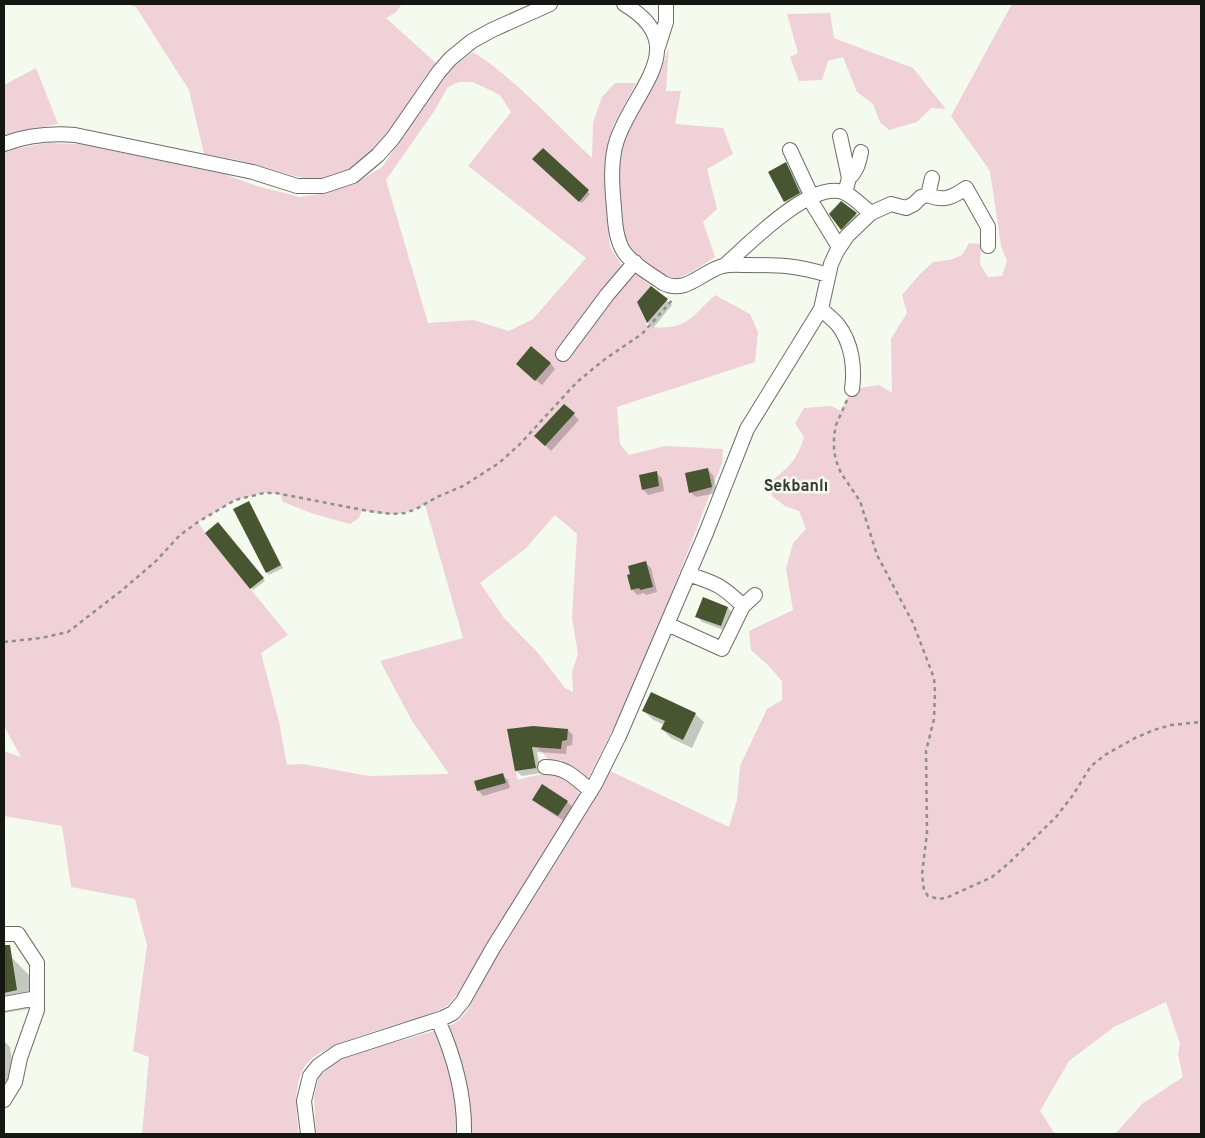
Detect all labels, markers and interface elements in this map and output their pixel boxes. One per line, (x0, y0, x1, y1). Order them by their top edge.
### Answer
district label: Sekbanlı (764, 477, 828, 497)

